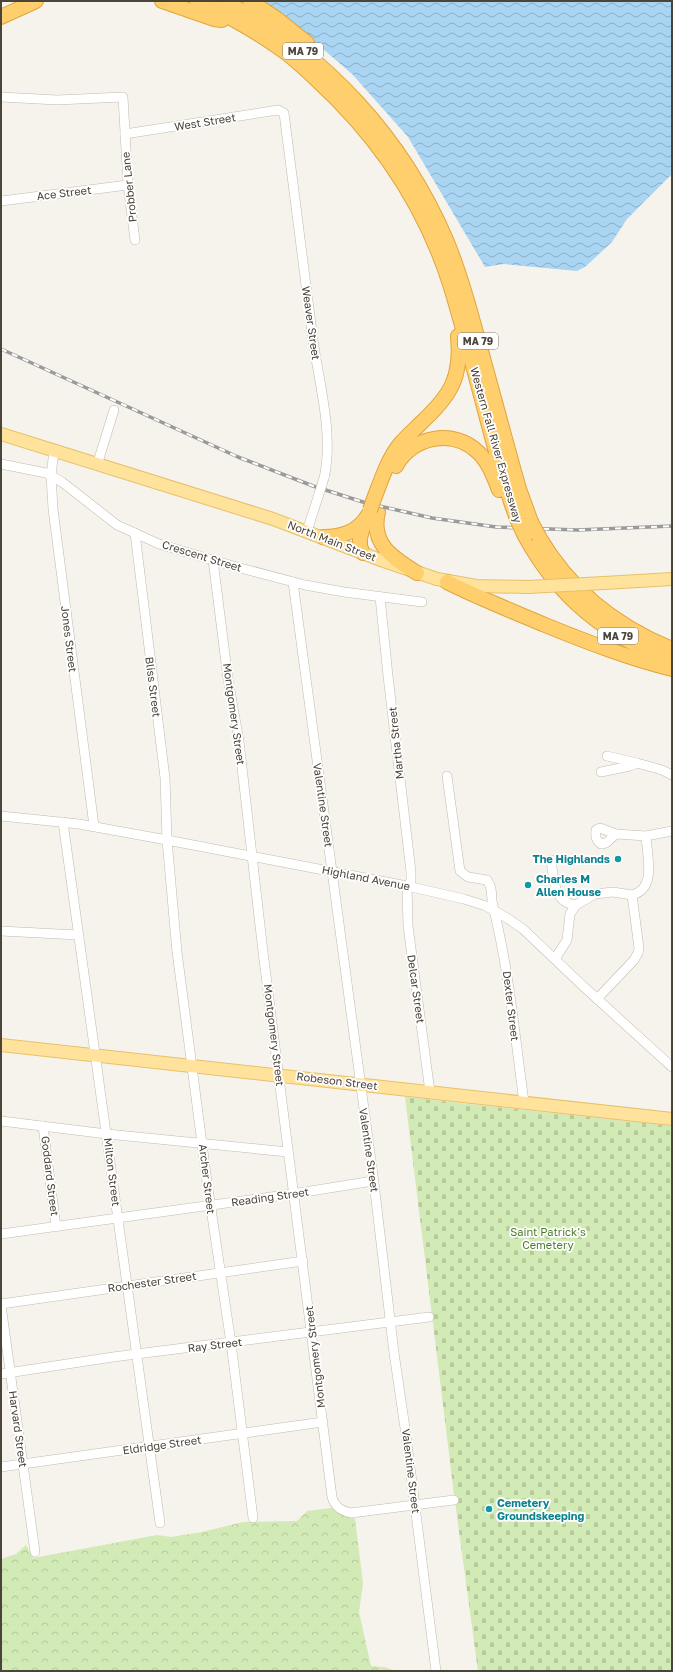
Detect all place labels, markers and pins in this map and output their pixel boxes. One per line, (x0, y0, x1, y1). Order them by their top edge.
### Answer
place label: The Highlands (533, 852, 610, 865)
marker: The Highlands (613, 854, 623, 864)
place label: Charles M Allen House (536, 872, 602, 898)
marker: Charles M Allen House (523, 880, 533, 890)
place label: Cemetery Groundskeeping (497, 1496, 585, 1522)
marker: Cemetery Groundskeeping (484, 1504, 494, 1514)

